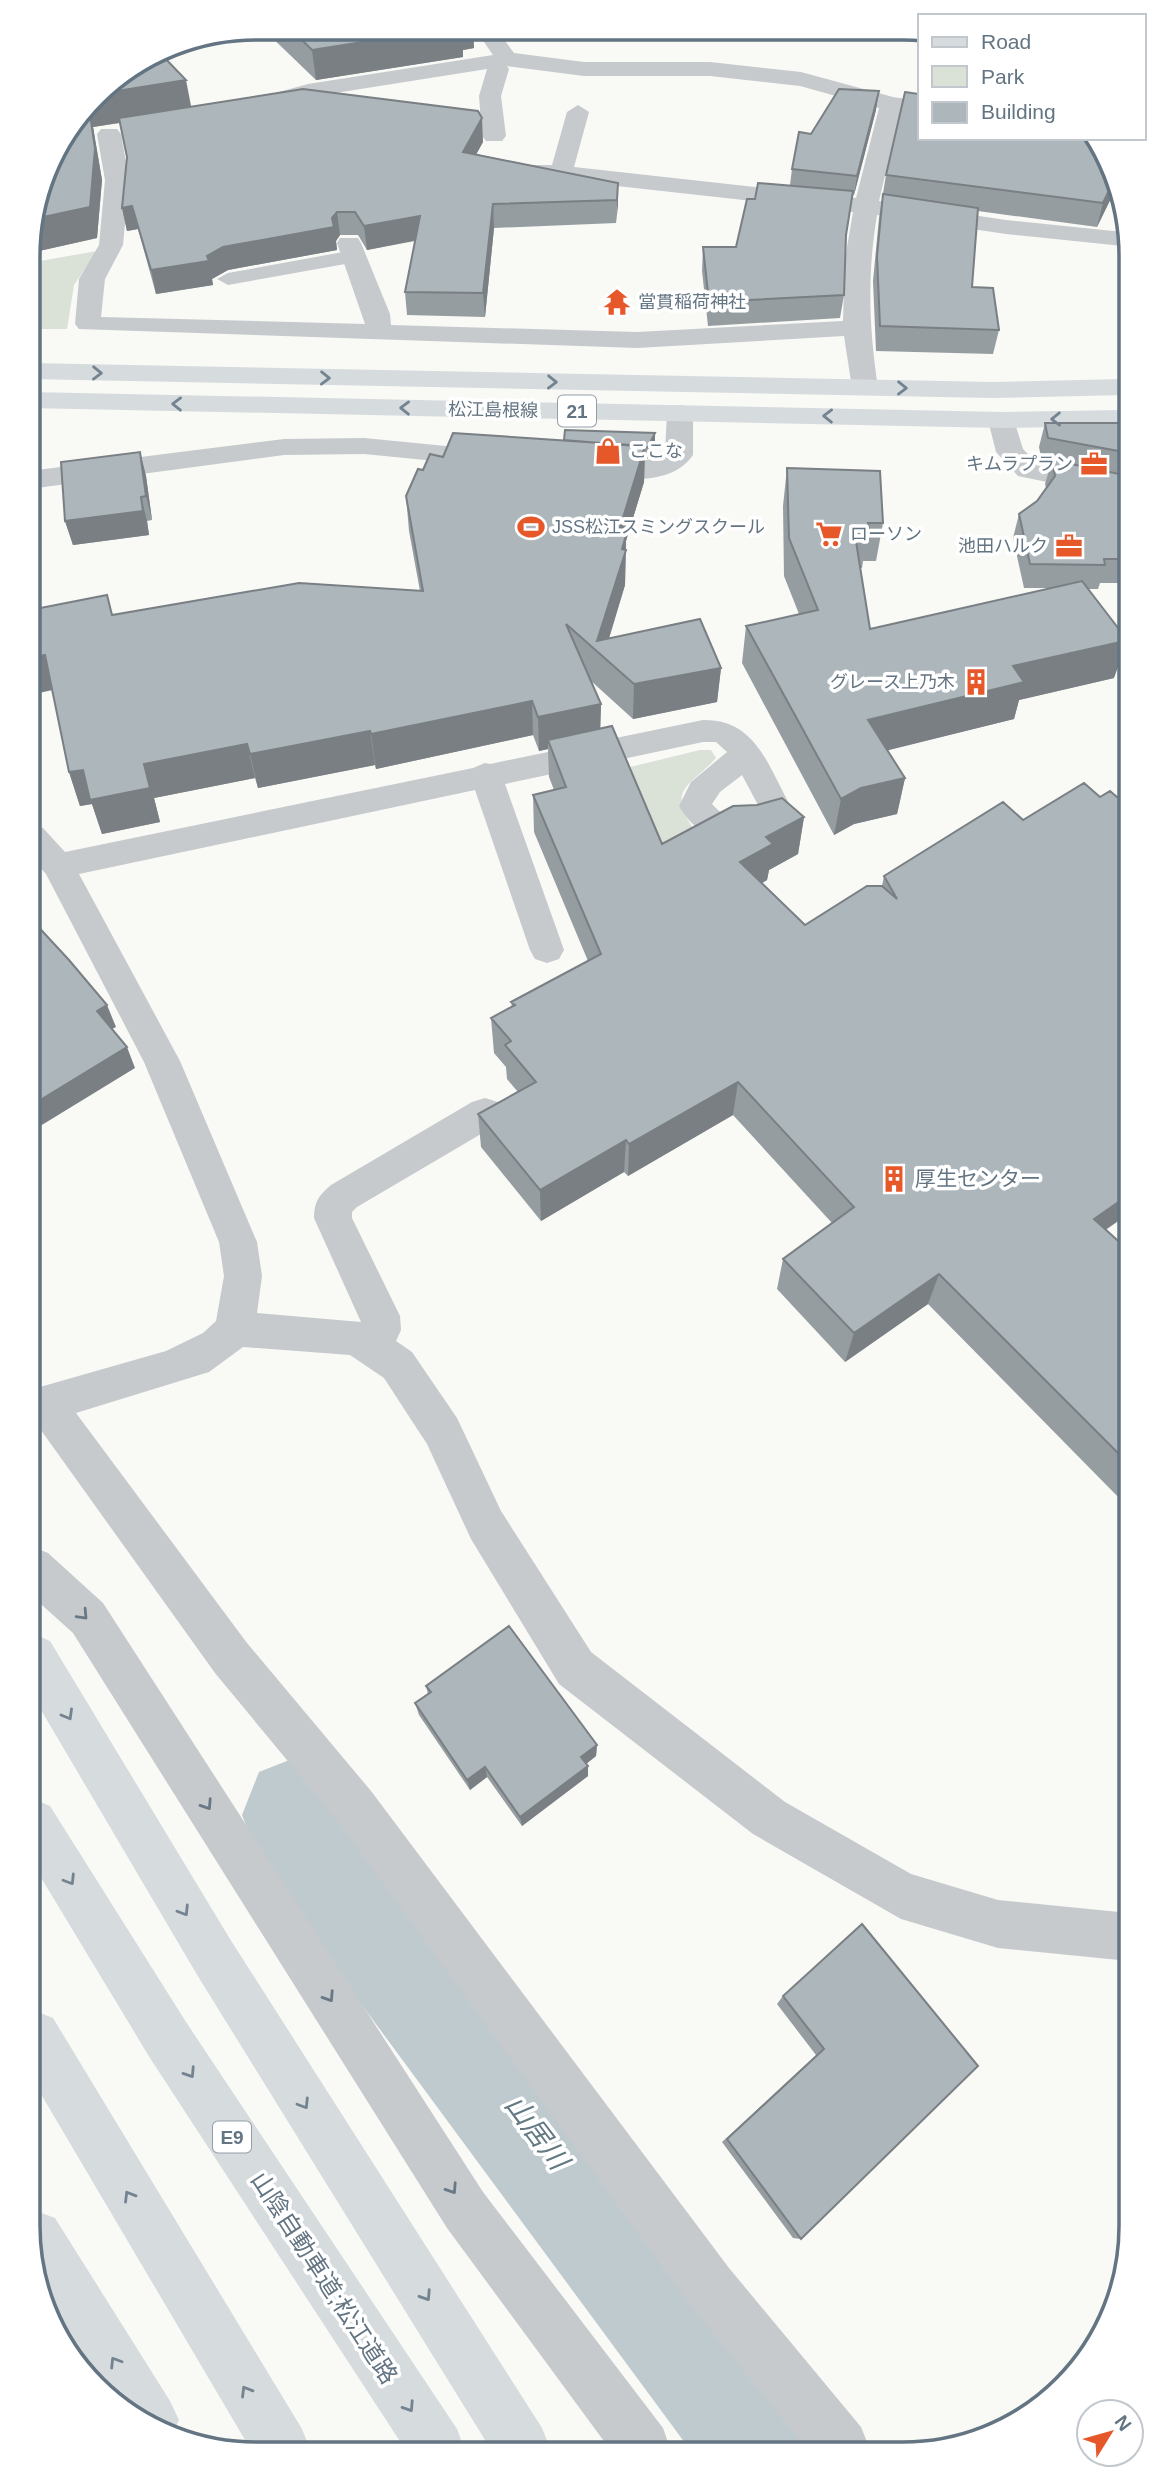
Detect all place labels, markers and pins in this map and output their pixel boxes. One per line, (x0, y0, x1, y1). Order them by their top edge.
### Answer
temple icon: 當貫稲荷神社 (602, 287, 632, 317)
place label: 當貫稲荷神社 (638, 292, 746, 312)
shop icon: ここな (593, 436, 623, 466)
place label: ここな (629, 441, 683, 461)
office icon: キムラプラン (1079, 449, 1109, 479)
place label: キムラプラン (966, 454, 1073, 474)
sports icon: JSS松江スミングスクール (516, 512, 546, 542)
place label: JSS松江スミングスクール (552, 517, 765, 537)
supermarket icon: ローソン (814, 519, 844, 549)
place label: ローソン (850, 524, 922, 544)
office icon: 池田ハルク (1054, 531, 1084, 561)
place label: 池田ハルク (958, 536, 1048, 556)
building icon: グレース上乃木 (961, 667, 991, 697)
place label: グレース上乃木 (830, 672, 955, 692)
building icon: 厚生センター (879, 1164, 909, 1194)
place label: 厚生センター (915, 1167, 1041, 1190)

